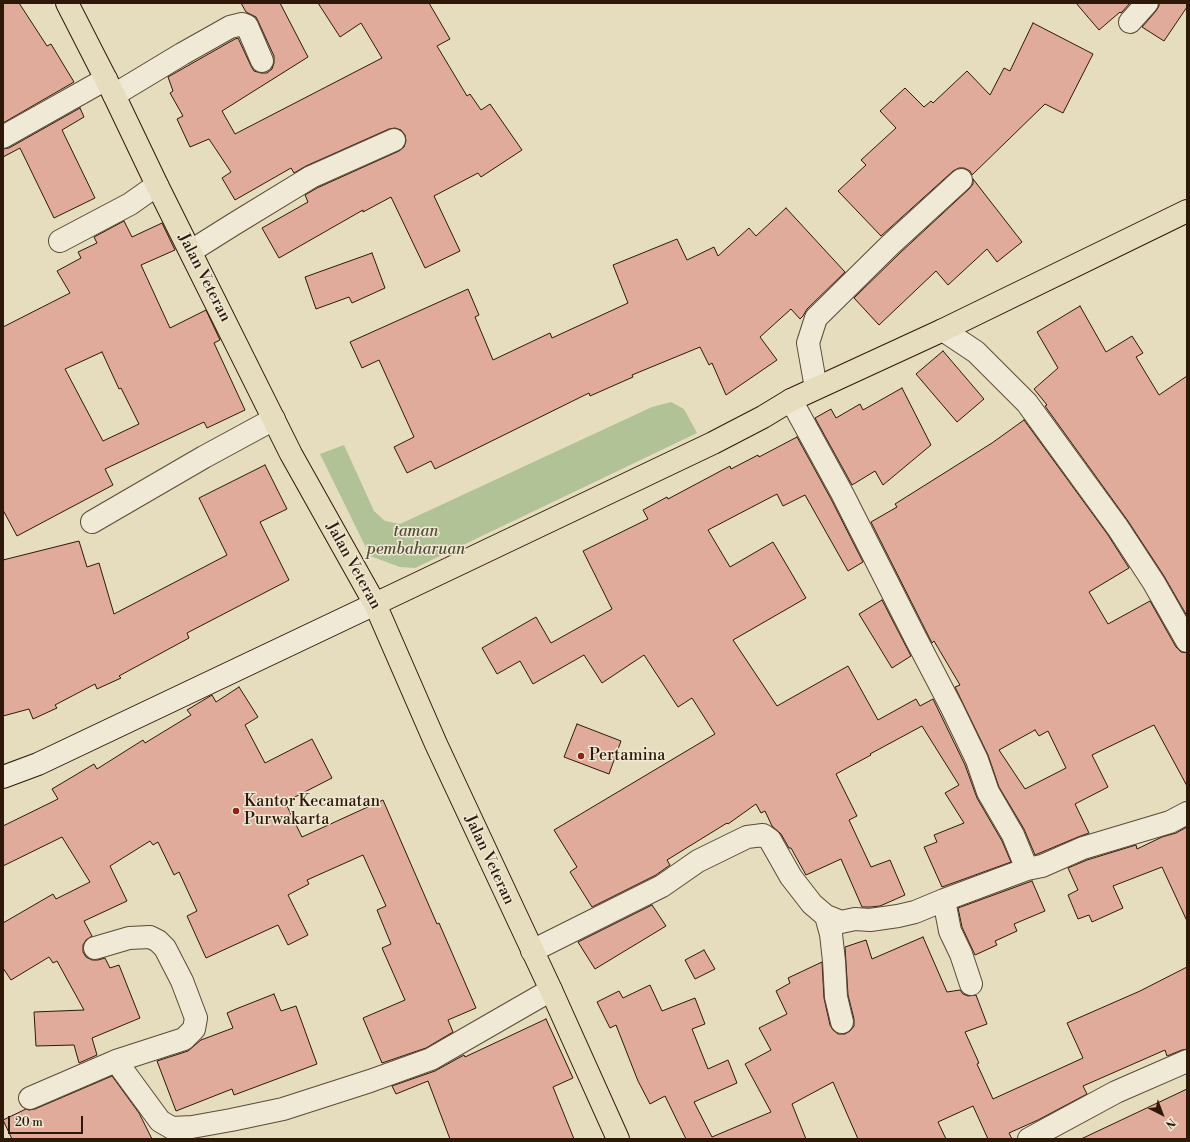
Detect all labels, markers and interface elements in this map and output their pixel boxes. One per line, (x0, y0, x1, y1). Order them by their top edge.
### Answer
street label: Jalan Veteran (173, 231, 235, 325)
street label: Jalan Veteran (321, 519, 385, 613)
park label: taman pembaharuan (367, 522, 465, 560)
place label: Pertamina (589, 746, 665, 766)
marker: Pertamina (576, 751, 586, 761)
place label: Kantor Kecamatan Purwakarta (244, 792, 380, 830)
marker: Kantor Kecamatan Purwakarta (231, 806, 241, 816)
street label: Jalan Veteran (460, 812, 518, 908)
north arrow (1142, 1094, 1182, 1134)
scale bar (10, 1108, 85, 1134)
text: 20 m (15, 1115, 43, 1130)
text: N (1162, 1115, 1178, 1131)

